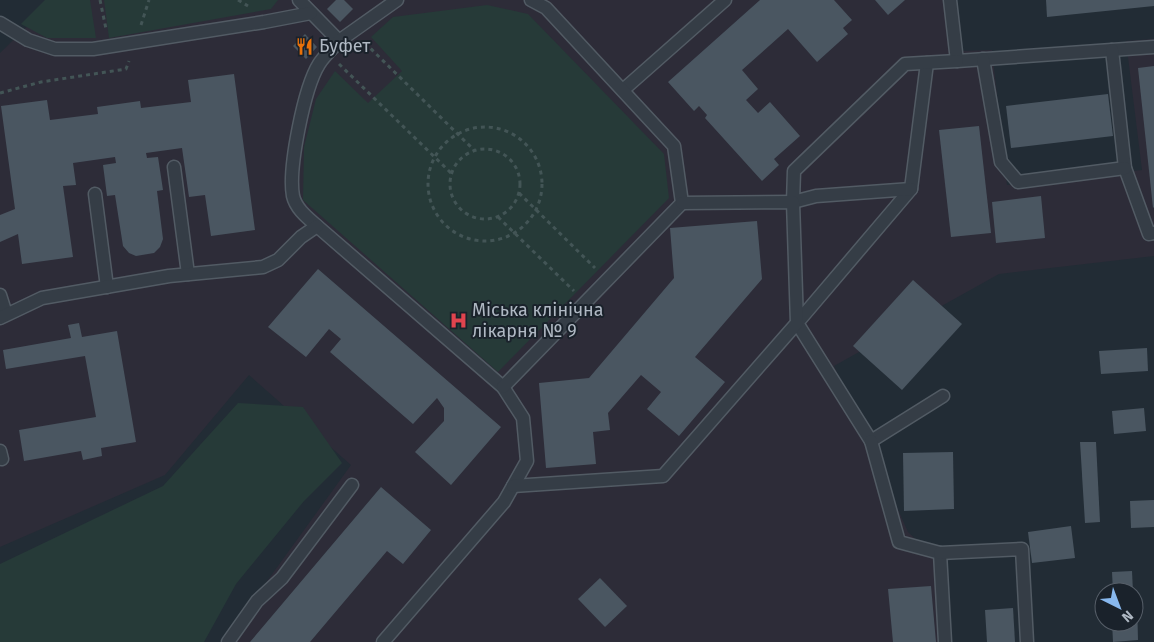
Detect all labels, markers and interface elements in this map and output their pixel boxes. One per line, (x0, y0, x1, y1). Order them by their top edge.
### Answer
place label: Буфет (319, 35, 371, 57)
restaurant icon: Буфет (295, 36, 315, 56)
place label: Міська клінічна лікарня № 9 (472, 299, 604, 342)
hospital icon: Міська клінічна лікарня № 9 (448, 310, 468, 330)
north arrow (1094, 582, 1144, 632)
text: N (1118, 607, 1137, 626)

